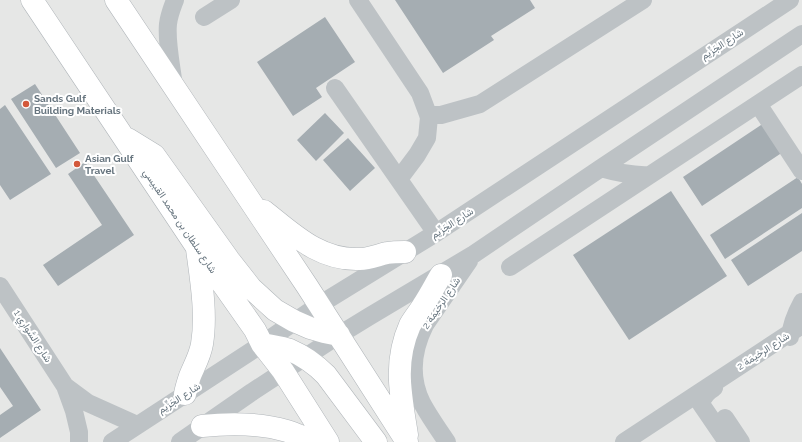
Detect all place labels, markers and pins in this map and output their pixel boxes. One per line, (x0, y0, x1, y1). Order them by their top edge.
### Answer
place label: Sands Gulf Building Materials (34, 93, 121, 116)
marker: Sands Gulf Building Materials (21, 99, 31, 109)
place label: Asian Gulf Travel (85, 153, 134, 176)
marker: Asian Gulf Travel (72, 159, 82, 169)

